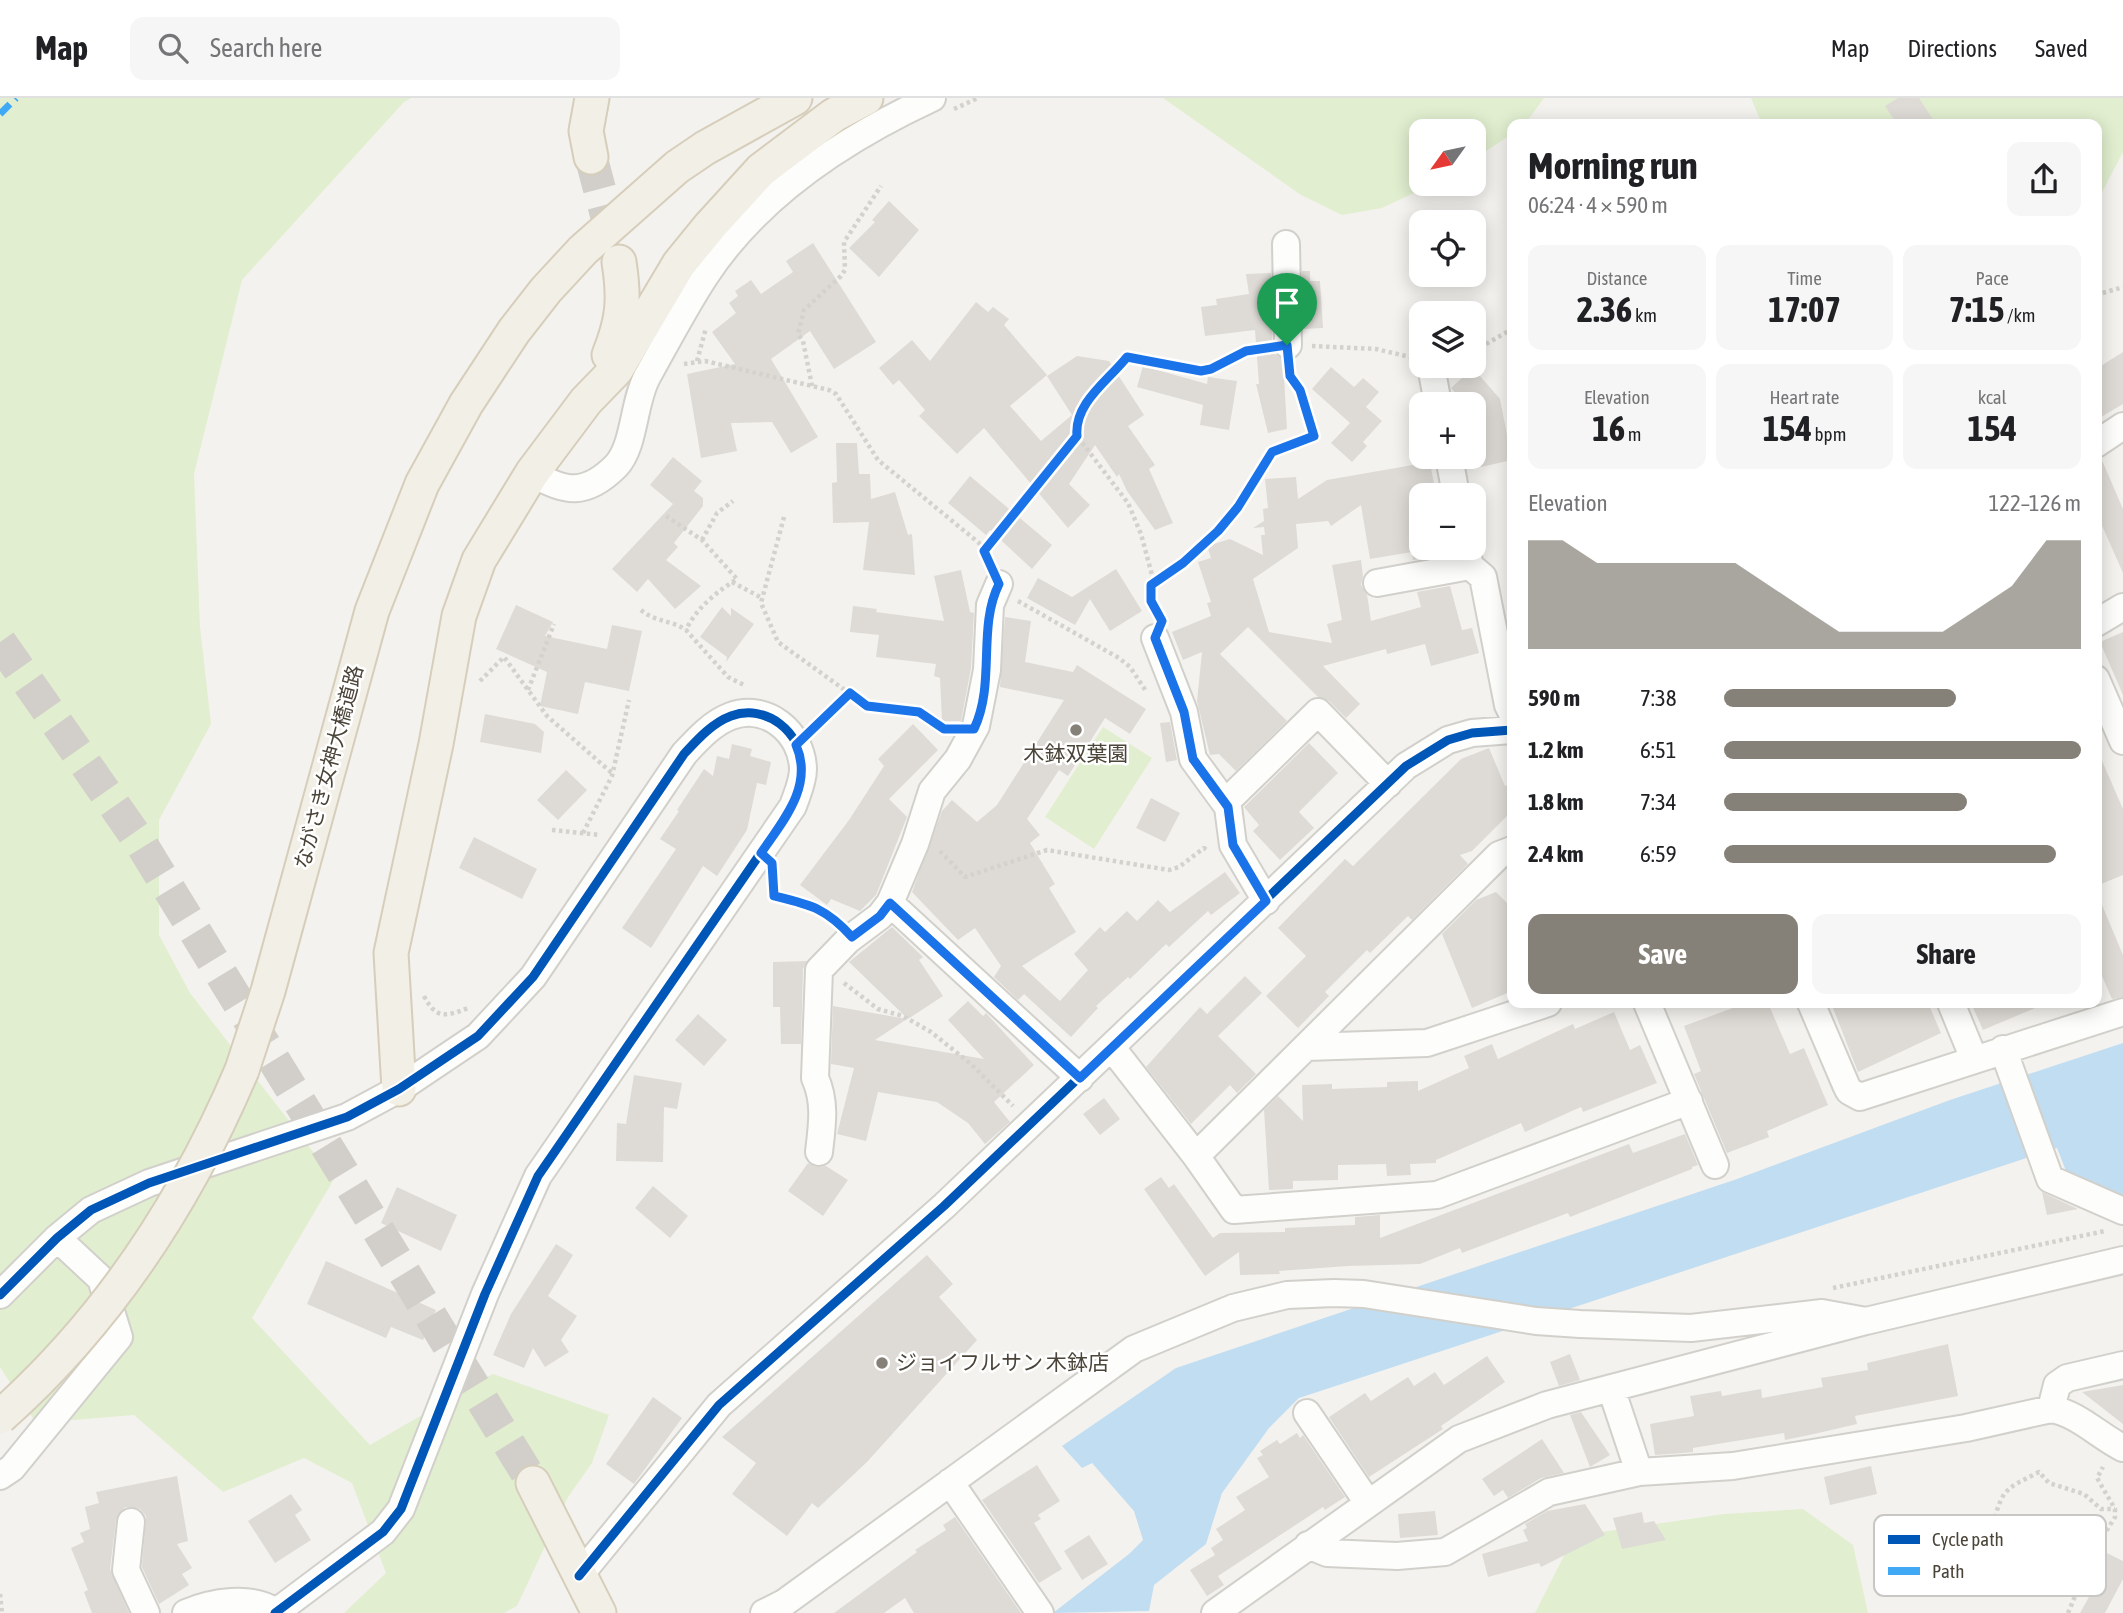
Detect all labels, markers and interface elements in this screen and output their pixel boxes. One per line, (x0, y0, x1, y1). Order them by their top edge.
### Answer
search box (130, 17, 620, 80)
text: Map (35, 29, 88, 67)
icon: search (154, 29, 192, 67)
text: Search here (210, 33, 322, 63)
text: Map (1831, 35, 1869, 62)
text: Directions (1907, 35, 1997, 62)
text: Saved (2035, 35, 2088, 62)
north arrow (1409, 119, 1486, 196)
map controls (1409, 119, 1486, 560)
button: share (2007, 142, 2081, 216)
text: Morning run (1528, 144, 1698, 187)
text: 06:24 · 4 × 590 m (1528, 192, 1668, 218)
button: locate (1409, 210, 1486, 287)
text: Distance (1586, 267, 1647, 289)
text: Time (1787, 267, 1822, 289)
text: Pace (1975, 267, 2009, 289)
pin (1257, 273, 1317, 345)
icon: arrive (1268, 284, 1306, 322)
text: 2.36 (1577, 289, 1632, 329)
text: 17:07 (1768, 289, 1841, 329)
text: 7:15 (1949, 289, 2004, 329)
button: layers (1409, 301, 1486, 378)
text: km (1632, 304, 1657, 326)
text: /km (2004, 304, 2036, 326)
text: Elevation (1584, 386, 1650, 408)
text: Heart rate (1770, 386, 1839, 408)
text: kcal (1978, 386, 2007, 408)
button: + (1409, 392, 1486, 469)
text: 16 (1592, 408, 1625, 448)
text: 154 (1763, 408, 1812, 448)
text: 154 (1967, 408, 2017, 448)
text: m (1625, 423, 1641, 445)
text: bpm (1812, 423, 1846, 445)
button: − (1409, 483, 1486, 560)
text: Elevation (1528, 490, 1608, 516)
text: 122–126 m (1988, 490, 2081, 516)
street label: ながさき女神大橋道路 (289, 662, 367, 871)
text: 590 m (1528, 685, 1580, 711)
text: 7:38 (1640, 685, 1677, 711)
marker: 木鉢双葉園 (1068, 722, 1084, 738)
text: 1.2 km (1528, 737, 1584, 763)
text: 6:51 (1640, 737, 1677, 763)
place label: 木鉢双葉園 (1024, 741, 1129, 765)
text: 1.8 km (1528, 789, 1584, 815)
text: 7:34 (1640, 789, 1677, 815)
text: 2.4 km (1528, 841, 1584, 867)
text: 6:59 (1640, 841, 1677, 867)
button: Save (1528, 914, 1798, 994)
button: Share (1812, 914, 2081, 994)
place label: ジョイフルサン 木鉢店 (896, 1350, 1109, 1374)
marker: ジョイフルサン 木鉢店 (874, 1355, 890, 1371)
legend (1874, 1515, 2106, 1596)
text: Cycle path (1932, 1528, 2004, 1550)
text: Path (1932, 1560, 1964, 1582)

